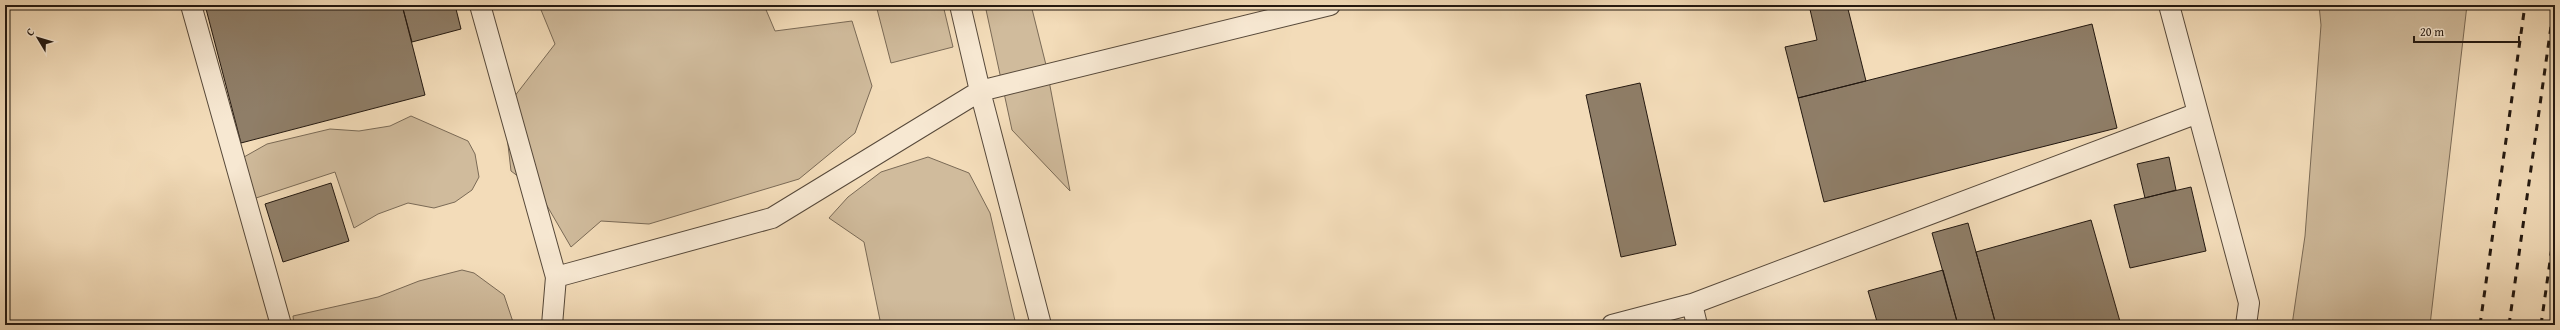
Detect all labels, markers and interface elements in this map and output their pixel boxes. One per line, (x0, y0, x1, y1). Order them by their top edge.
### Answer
north arrow (18, 18, 58, 58)
scale bar (2414, 18, 2519, 44)
text: 20 m (2420, 23, 2444, 40)
text: С (22, 24, 38, 39)

